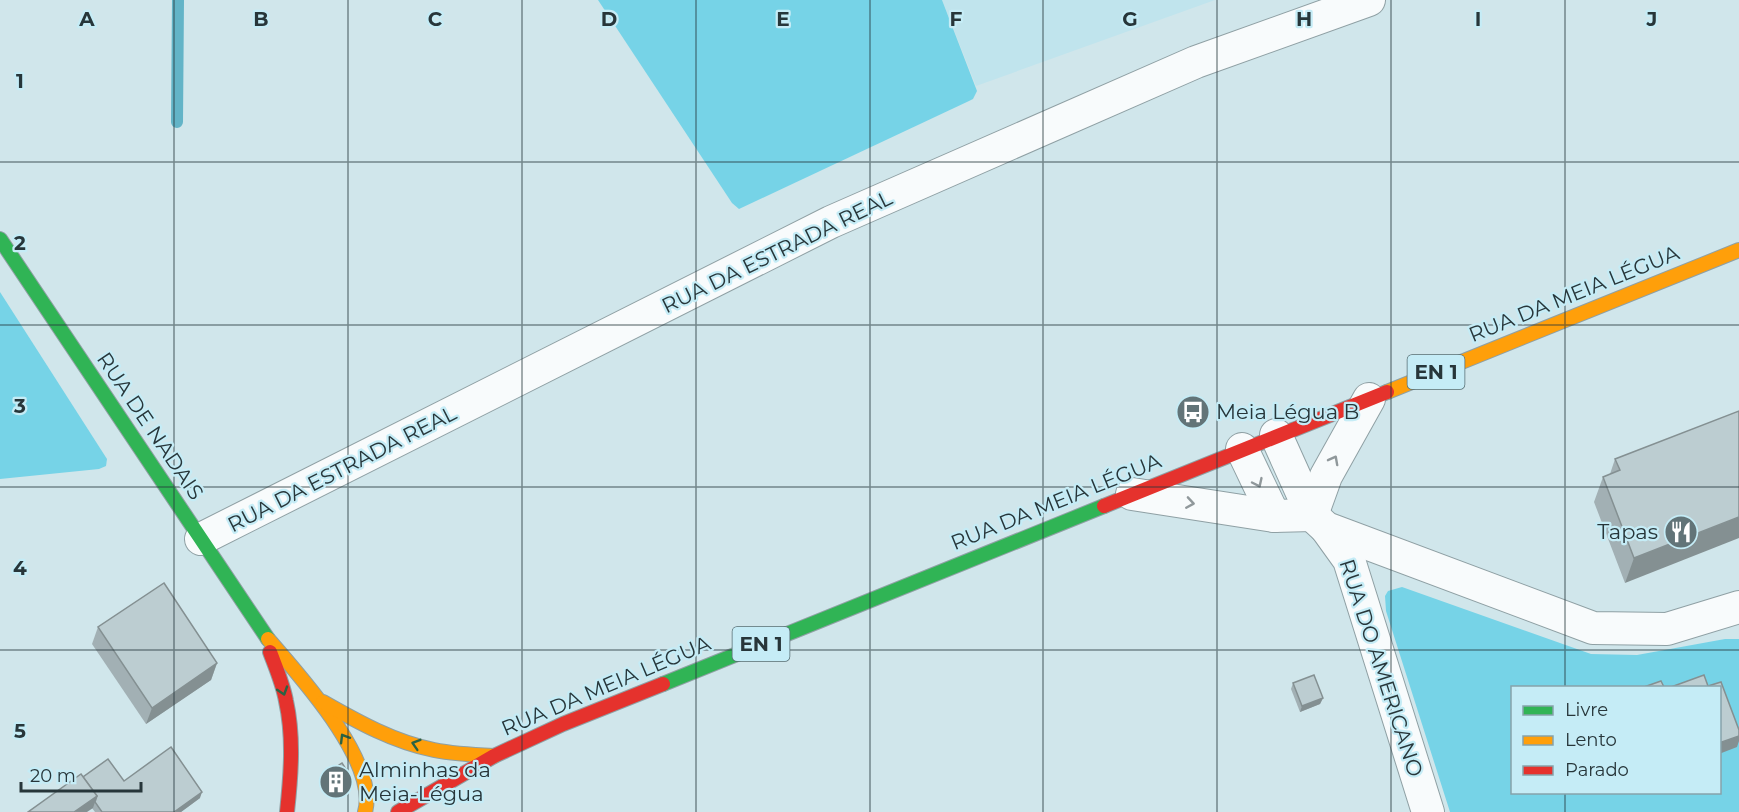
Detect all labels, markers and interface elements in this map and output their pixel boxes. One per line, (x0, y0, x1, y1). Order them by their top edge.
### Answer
text: A (78, 7, 95, 31)
text: B (253, 7, 269, 31)
text: C (428, 7, 443, 31)
text: D (601, 7, 617, 31)
text: E (776, 7, 790, 31)
text: F (950, 7, 963, 31)
text: G (1122, 7, 1138, 31)
text: H (1296, 7, 1312, 31)
text: I (1475, 7, 1481, 31)
text: J (1646, 7, 1657, 31)
text: 1 (16, 69, 24, 93)
street label: RUA DA ESTRADA REAL (658, 185, 897, 318)
text: 2 (14, 231, 26, 255)
street label: RUA DA MEIA LÉGUA (1465, 240, 1684, 347)
street label: RUA DE NADAIS (92, 347, 209, 504)
road number: EN 1 (1408, 355, 1464, 389)
text: 3 (13, 394, 26, 418)
bus stop icon: Meia Légua B (1175, 394, 1211, 430)
place label: Meia Légua B (1216, 399, 1359, 424)
street label: RUA DA ESTRADA REAL (223, 400, 461, 537)
street label: RUA DA MEIA LÉGUA (947, 448, 1166, 555)
one-way arrow (1327, 456, 1338, 467)
one-way arrow (1251, 476, 1263, 487)
one-way arrow (1184, 496, 1194, 509)
restaurant icon: Tapas (1663, 514, 1699, 550)
place label: Tapas (1597, 519, 1658, 544)
text: 4 (13, 556, 27, 580)
street label: RUA DO AMERICANO (1334, 556, 1429, 780)
road number: EN 1 (732, 627, 789, 661)
street label: RUA DA MEIA LÉGUA (497, 630, 715, 741)
one-way arrow (276, 685, 288, 696)
legend (1511, 686, 1721, 794)
text: Livre (1565, 699, 1608, 721)
text: 5 (14, 719, 26, 743)
text: Lento (1565, 729, 1617, 751)
one-way arrow (339, 734, 351, 744)
one-way arrow (411, 739, 422, 752)
scale bar (21, 755, 141, 793)
place label: Alminhas da Meia-Légua (359, 757, 491, 806)
text: Parado (1565, 759, 1629, 781)
building icon: Alminhas da Meia-Légua (318, 764, 354, 800)
text: 20 m (30, 765, 76, 787)

